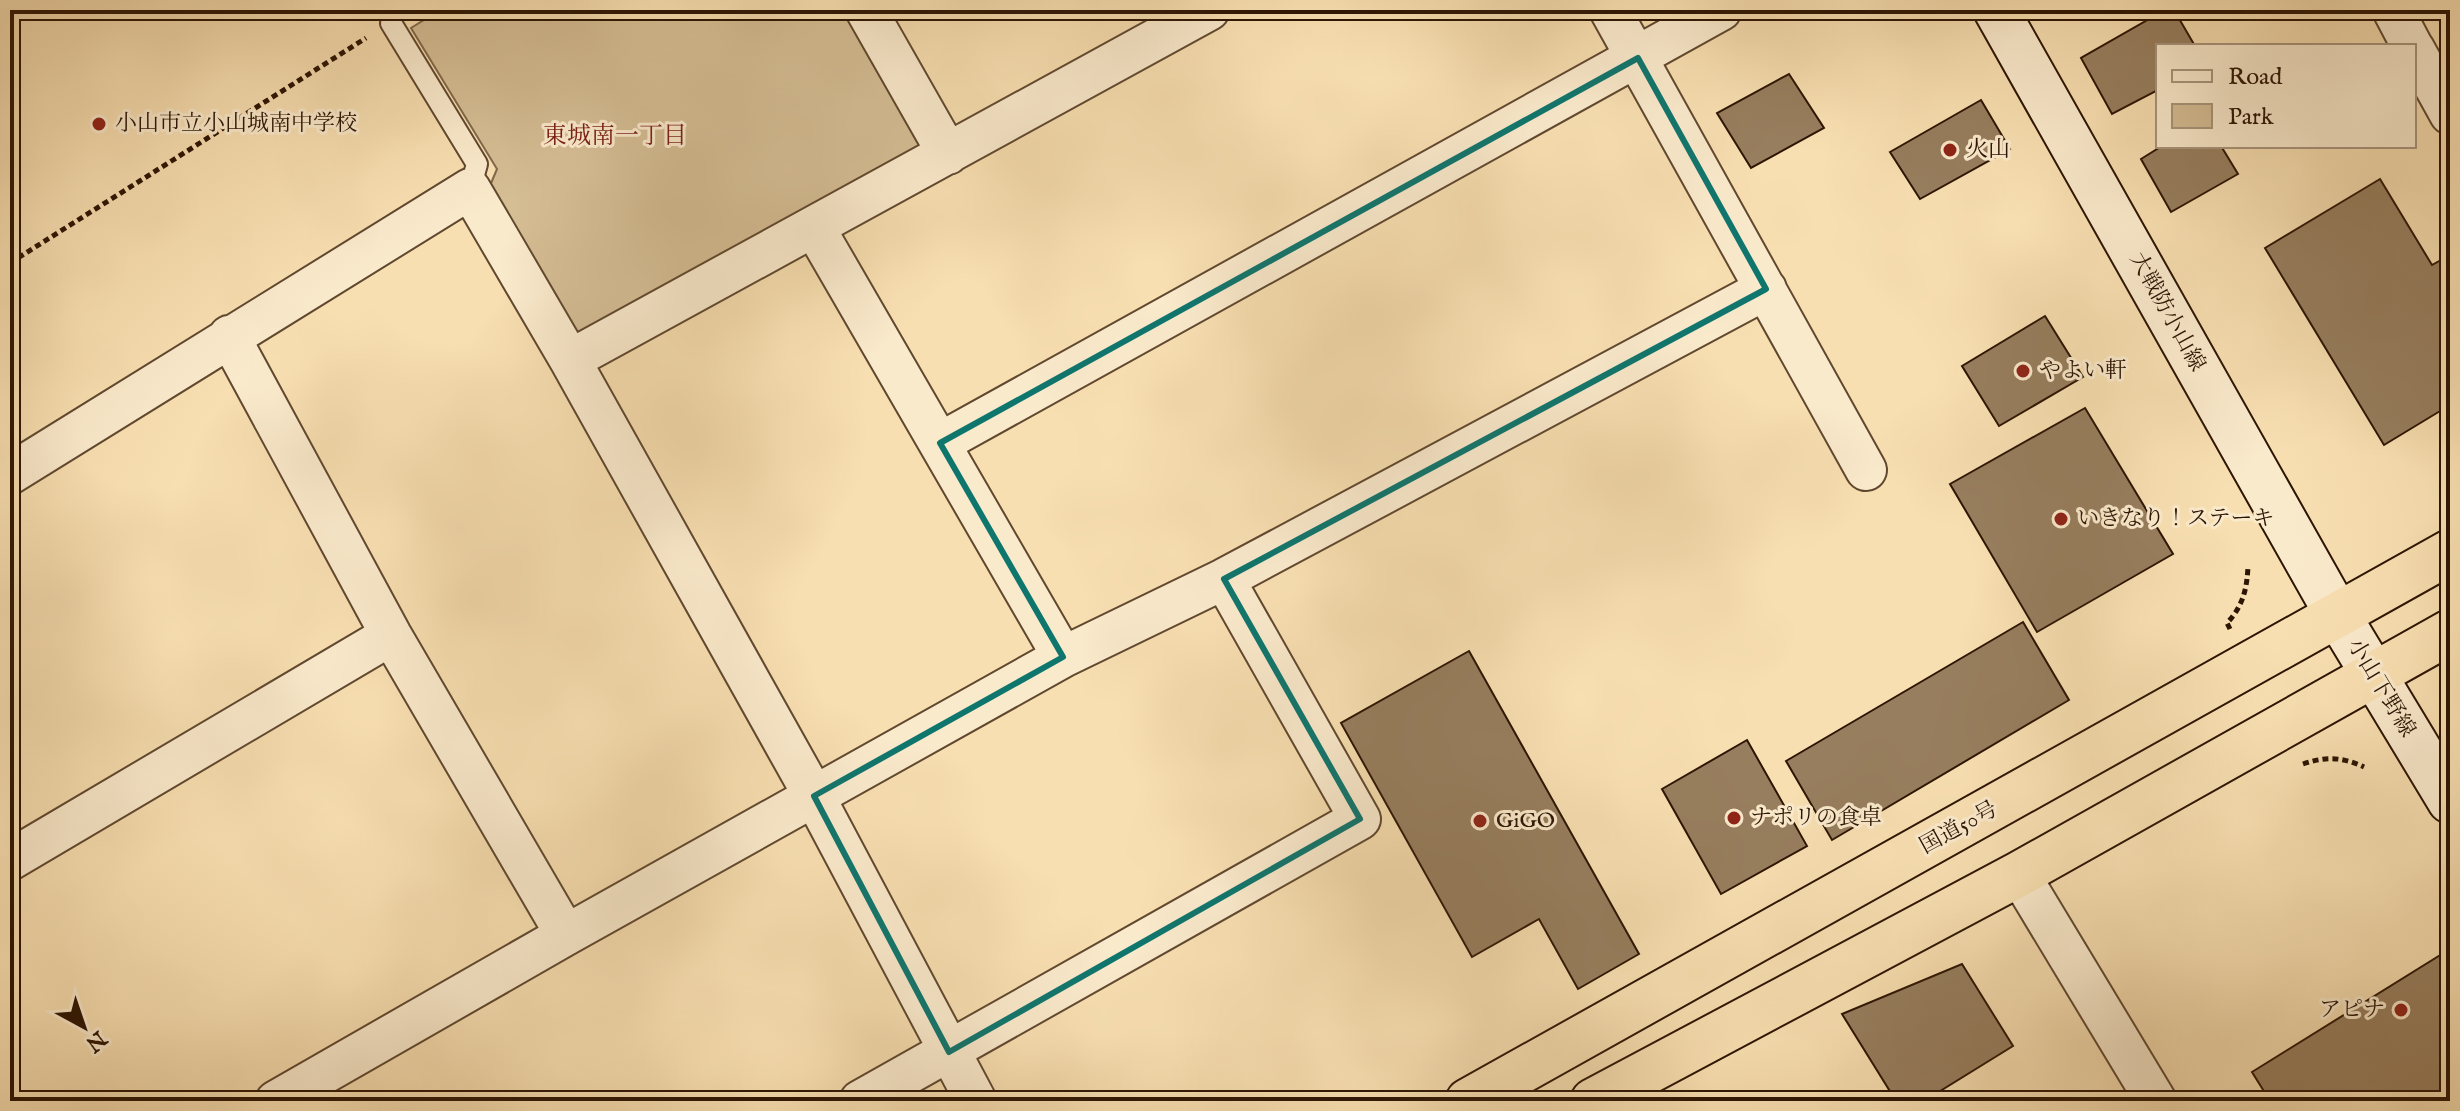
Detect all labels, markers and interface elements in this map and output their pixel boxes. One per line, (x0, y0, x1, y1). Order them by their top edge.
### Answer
legend (2156, 44, 2416, 148)
text: Road (2228, 62, 2282, 93)
text: Park (2228, 102, 2274, 133)
place label: 小山市立小山城南中学校 (115, 110, 357, 138)
marker: 小山市立小山城南中学校 (90, 115, 108, 133)
district label: 東城南一丁目 (543, 121, 687, 152)
place label: 火山 (1966, 136, 2010, 164)
marker: 火山 (1941, 141, 1959, 159)
street label: 大戦防小山線 (2123, 247, 2211, 377)
place label: やよい軒 (2039, 357, 2127, 385)
marker: やよい軒 (2014, 362, 2032, 380)
place label: いきなり！ステーキ (2077, 505, 2275, 533)
marker: いきなり！ステーキ (2052, 510, 2070, 528)
street label: 小山下野線 (2341, 634, 2421, 742)
street label: 国道50号 (1915, 795, 2003, 861)
place label: ナポリの食卓 (1750, 804, 1882, 832)
place label: GiGO (1496, 807, 1555, 835)
marker: ナポリの食卓 (1725, 809, 1743, 827)
marker: GiGO (1471, 812, 1489, 830)
north arrow (44, 987, 124, 1067)
place label: アピナ (2319, 996, 2385, 1024)
marker: アピナ (2392, 1001, 2410, 1019)
text: N (79, 1023, 113, 1058)

